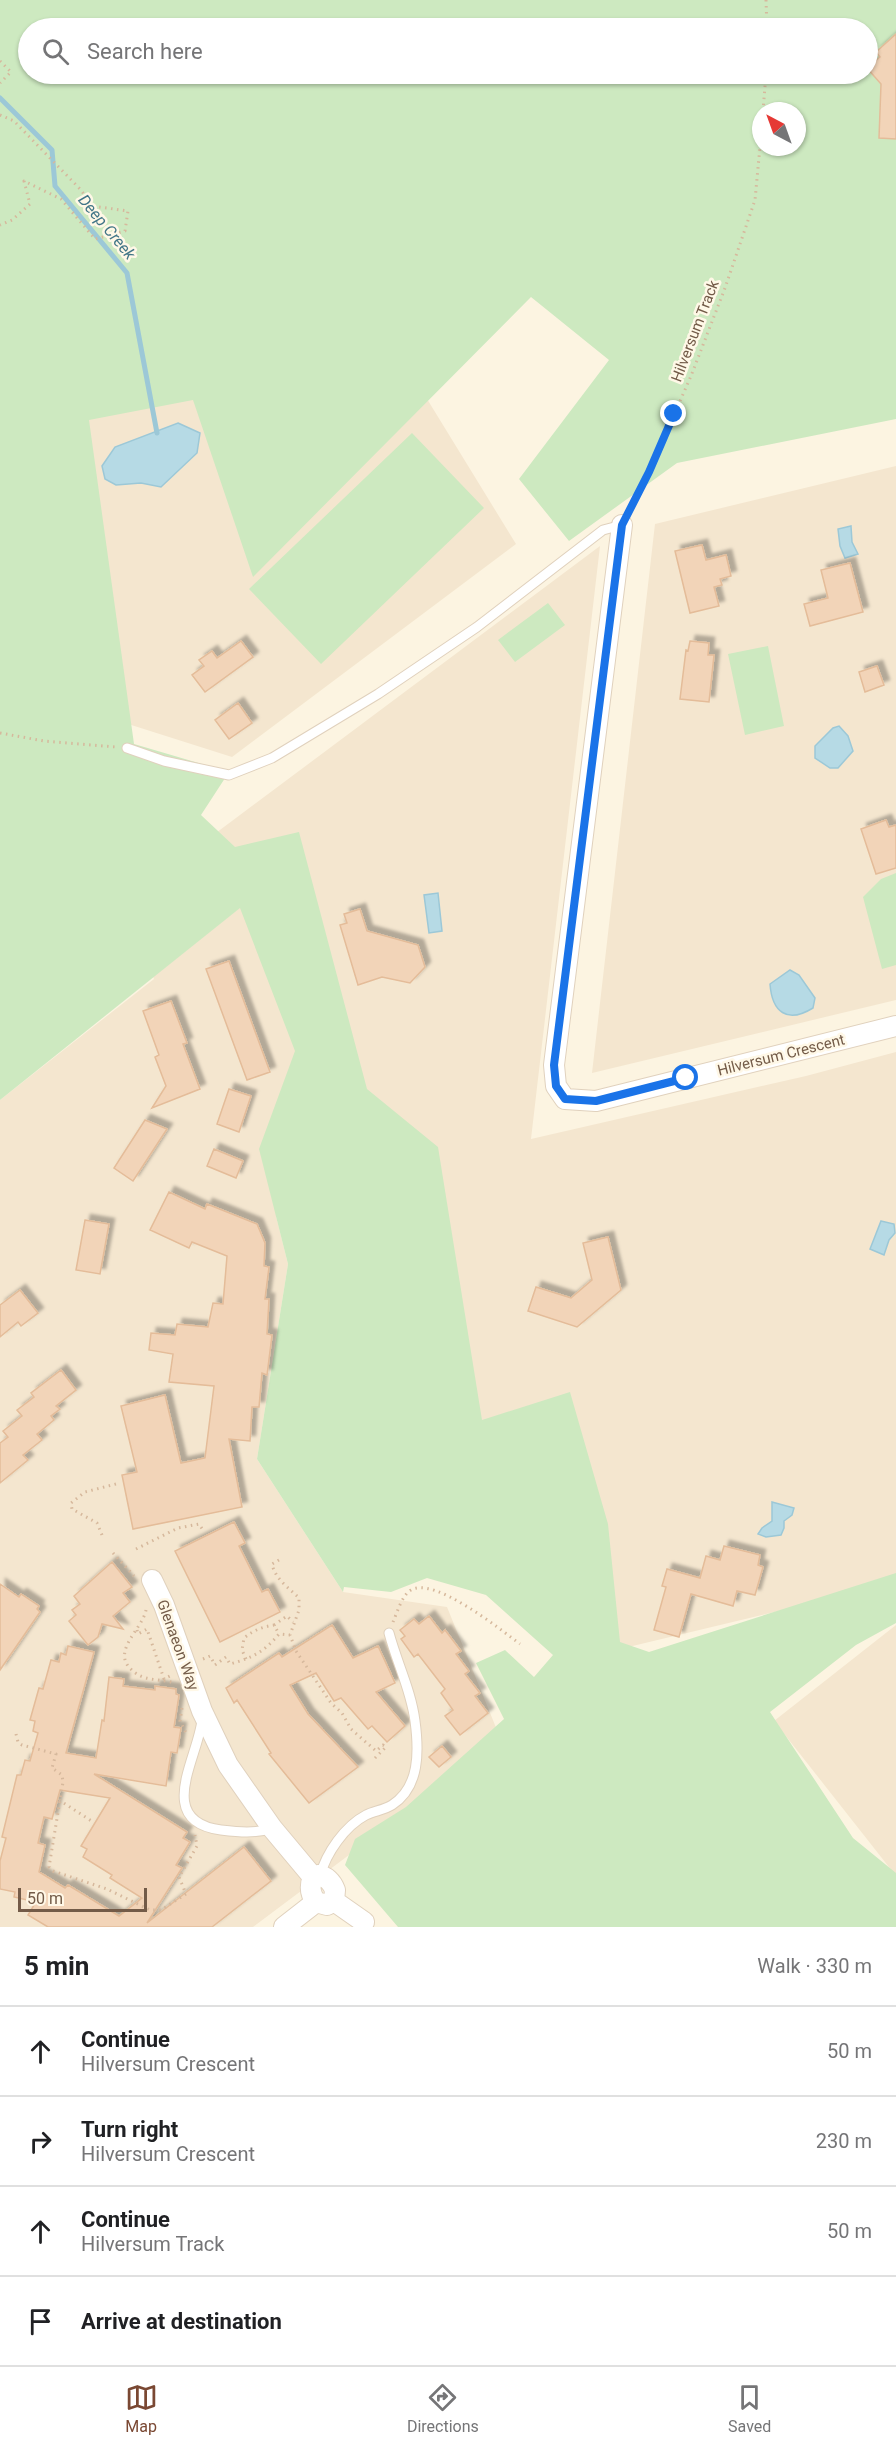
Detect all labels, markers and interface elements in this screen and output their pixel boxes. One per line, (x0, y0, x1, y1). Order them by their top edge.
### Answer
search box (18, 18, 878, 84)
icon: search (39, 35, 72, 68)
text: Search here (87, 39, 203, 64)
north arrow (752, 102, 806, 156)
water label: Deep Creek (74, 191, 140, 264)
street label: Hilversum Track (667, 277, 723, 384)
route end (660, 400, 686, 426)
street label: Hilversum Crescent (716, 1030, 847, 1080)
route start (672, 1064, 698, 1090)
street label: Glenaeon Way (153, 1597, 203, 1693)
scale bar (18, 1885, 147, 1912)
text: 50 m (27, 1889, 63, 1908)
text: 5 min (24, 1951, 89, 1981)
text: Walk · 330 m (757, 1954, 872, 1978)
text: Continue (81, 2027, 170, 2052)
icon: ahead (24, 2035, 57, 2068)
text: 50 m (827, 2039, 872, 2063)
text: Hilversum Crescent (81, 2052, 255, 2076)
text: Turn right (81, 2117, 178, 2142)
icon: right (24, 2125, 57, 2158)
text: 230 m (816, 2129, 872, 2153)
text: Hilversum Crescent (81, 2142, 255, 2166)
text: Continue (81, 2207, 170, 2232)
icon: ahead (24, 2215, 57, 2248)
text: 50 m (827, 2219, 872, 2243)
text: Hilversum Track (81, 2232, 224, 2256)
icon: arrive (24, 2305, 57, 2338)
text: Arrive at destination (81, 2309, 282, 2334)
tab: Map (125, 2381, 158, 2436)
tab: Directions (407, 2381, 479, 2436)
tab: Saved (728, 2381, 771, 2436)

